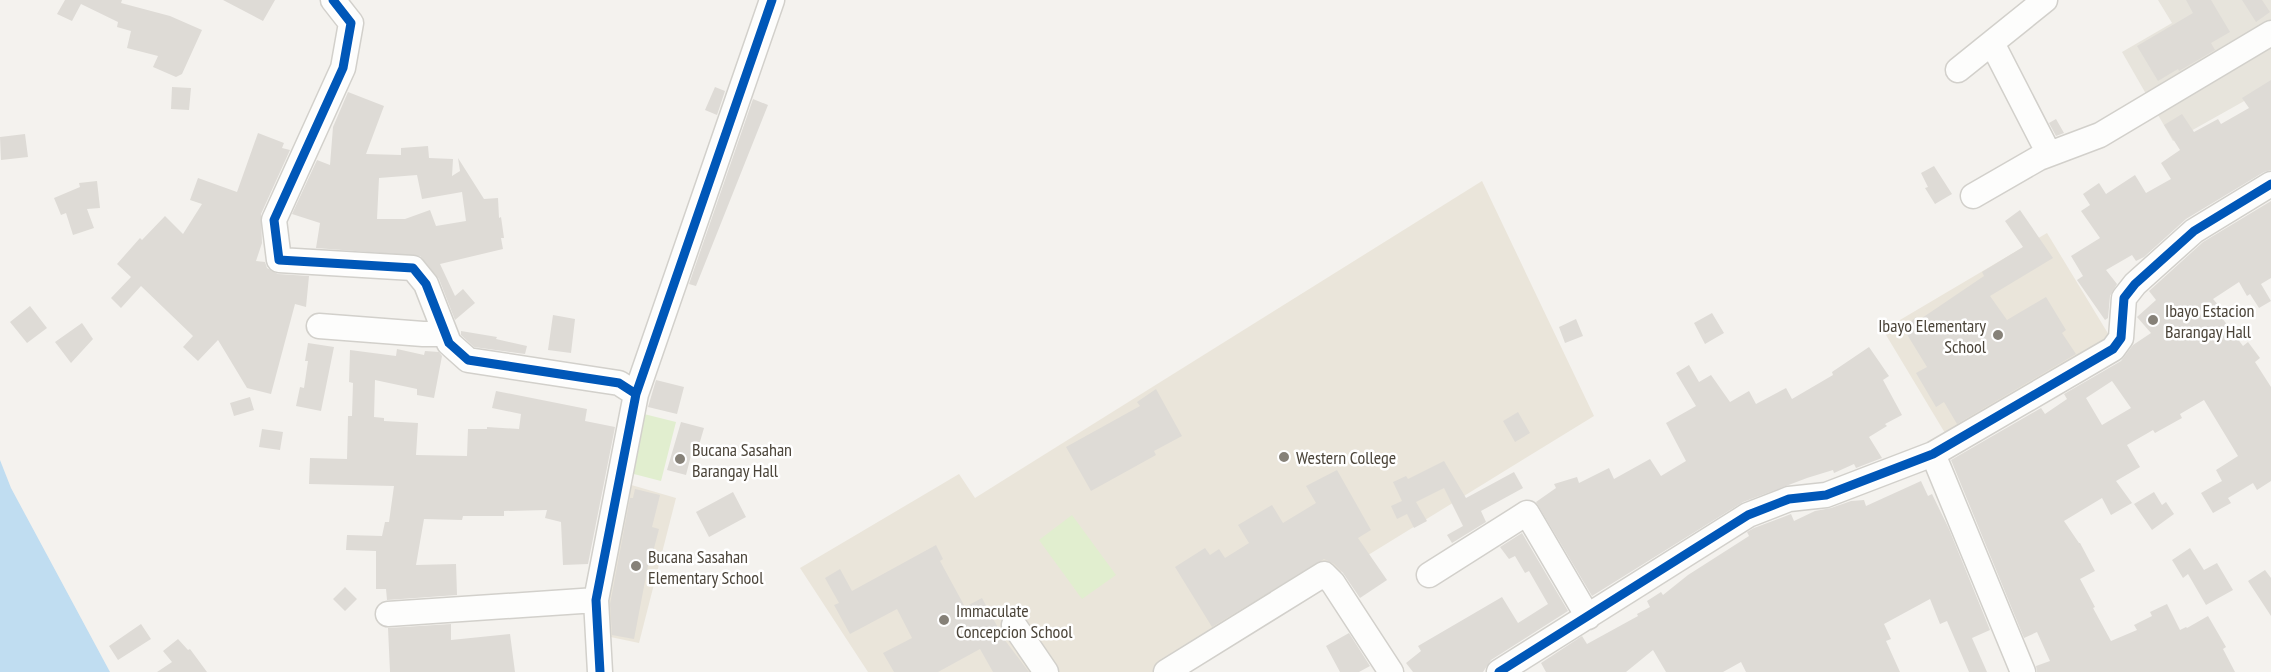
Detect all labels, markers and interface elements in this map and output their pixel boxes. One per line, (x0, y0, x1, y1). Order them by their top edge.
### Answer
place label: Ibayo Estacion Barangay Hall (2165, 299, 2255, 343)
marker: Ibayo Estacion Barangay Hall (2146, 313, 2160, 327)
place label: Ibayo Elementary School (1878, 314, 1987, 358)
marker: Ibayo Elementary School (1991, 328, 2005, 342)
place label: Bucana Sasahan Barangay Hall (692, 438, 792, 482)
place label: Western College (1296, 446, 1396, 469)
marker: Western College (1277, 450, 1291, 464)
marker: Bucana Sasahan Barangay Hall (673, 452, 687, 466)
place label: Bucana Sasahan Elementary School (648, 545, 764, 589)
marker: Bucana Sasahan Elementary School (629, 559, 643, 573)
place label: Immaculate Concepcion School (956, 599, 1073, 643)
marker: Immaculate Concepcion School (937, 613, 951, 627)

